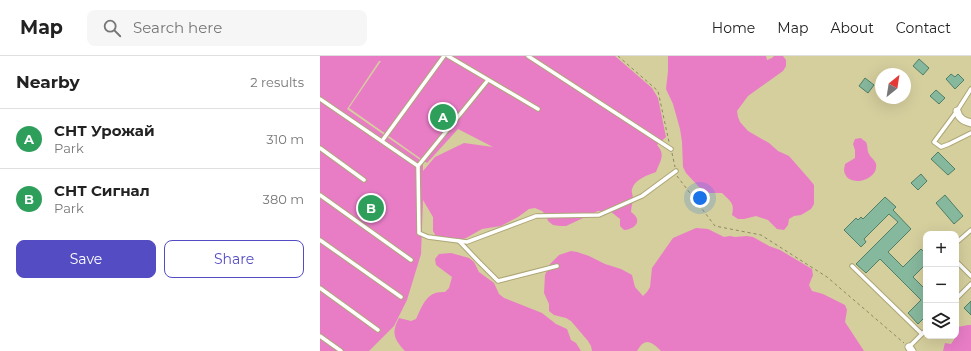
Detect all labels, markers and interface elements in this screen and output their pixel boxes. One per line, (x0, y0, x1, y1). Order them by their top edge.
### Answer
search box (87, 10, 367, 46)
text: Map (20, 16, 63, 39)
icon: search (101, 17, 123, 39)
text: Search here (133, 18, 222, 37)
text: Home (712, 19, 755, 37)
text: Map (777, 19, 808, 37)
text: About (830, 19, 874, 37)
text: Contact (896, 19, 951, 37)
north arrow (875, 68, 911, 104)
text: Nearby (16, 72, 80, 92)
text: 2 results (250, 74, 304, 90)
pin: A (430, 102, 456, 132)
text: СНТ Урожай (54, 121, 155, 140)
text: A (24, 131, 34, 147)
text: 310 m (266, 131, 304, 147)
text: Park (54, 140, 84, 156)
text: СНТ Сигнал (54, 181, 150, 200)
your location (690, 188, 710, 208)
text: B (24, 191, 34, 207)
text: 380 m (263, 191, 304, 207)
pin: B (358, 193, 384, 223)
text: Park (54, 200, 84, 216)
map controls (923, 231, 959, 339)
button: + (923, 231, 959, 267)
button: Save (16, 240, 156, 278)
button: Share (164, 240, 304, 278)
button: − (923, 267, 959, 303)
button: layers (923, 303, 959, 339)

